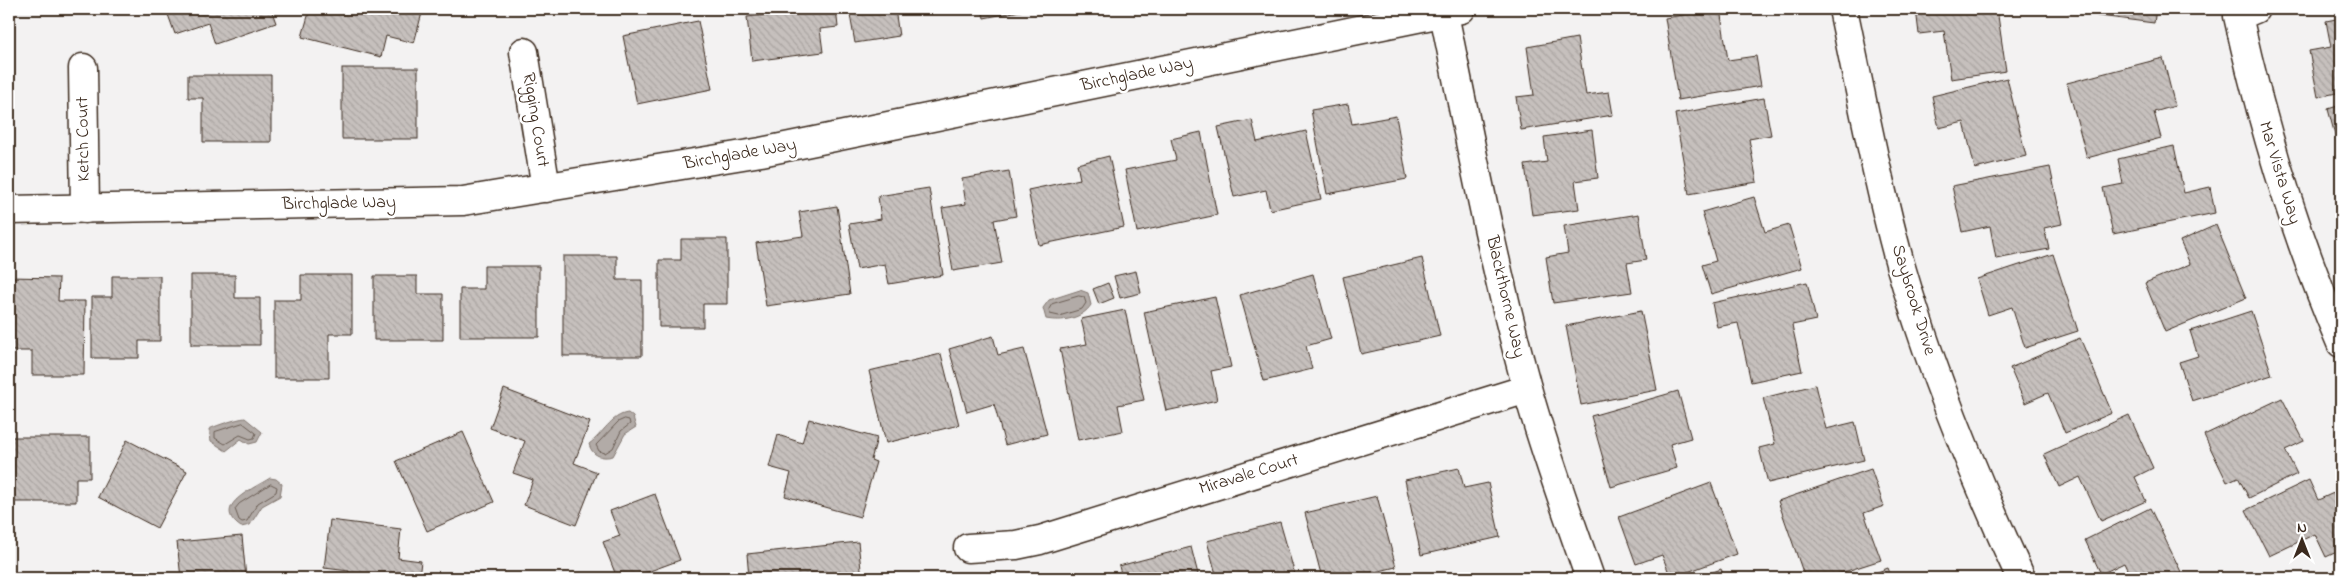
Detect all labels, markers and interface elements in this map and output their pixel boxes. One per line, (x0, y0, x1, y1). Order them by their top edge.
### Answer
street label: Birchglade Way (1078, 50, 1196, 101)
street label: Rigging Court (514, 71, 555, 169)
street label: Ketch Court (70, 96, 98, 182)
street label: Mar Vista Way (2251, 118, 2307, 228)
street label: Birchglade Way (681, 132, 799, 179)
street label: Birchglade Way (281, 190, 396, 219)
street label: Blackthorne Way (1478, 233, 1532, 360)
street label: Saybrook Drive (1884, 241, 1942, 359)
street label: Miravale Court (1196, 448, 1302, 502)
north arrow (2278, 514, 2328, 564)
text: N (2297, 518, 2307, 539)

